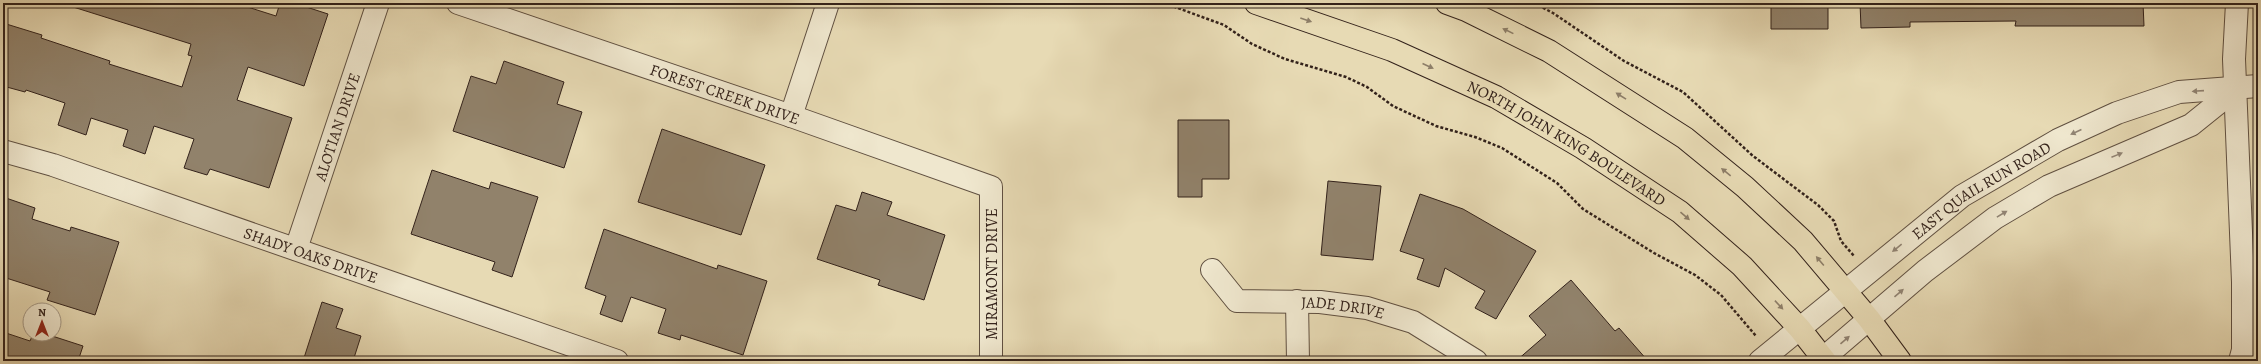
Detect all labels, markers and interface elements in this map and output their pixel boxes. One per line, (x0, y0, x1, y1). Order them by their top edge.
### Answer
one-way arrow (1301, 18, 1313, 24)
one-way arrow (1503, 28, 1514, 34)
street label: FOREST CREEK DRIVE (647, 59, 803, 130)
one-way arrow (1422, 63, 1433, 69)
street label: ALOTIAN DRIVE (309, 70, 366, 185)
street label: NORTH JOHN KING BOULEVARD (1463, 75, 1670, 212)
one-way arrow (2192, 87, 2204, 94)
one-way arrow (1615, 92, 1627, 99)
one-way arrow (2070, 129, 2081, 135)
street label: EAST QUAIL RUN ROAD (1907, 136, 2055, 245)
one-way arrow (2112, 152, 2123, 158)
one-way arrow (1721, 167, 1732, 176)
street label: MIRAMONT DRIVE (981, 208, 1003, 340)
one-way arrow (1997, 210, 2007, 218)
one-way arrow (1679, 211, 1690, 220)
street label: SHADY OAKS DRIVE (241, 222, 381, 289)
one-way arrow (1892, 244, 1903, 253)
one-way arrow (1815, 256, 1824, 267)
one-way arrow (1893, 289, 1904, 298)
street label: JADE DRIVE (1301, 292, 1387, 325)
one-way arrow (1774, 300, 1783, 310)
north arrow (22, 302, 62, 342)
text: N (38, 305, 46, 320)
one-way arrow (1840, 336, 1849, 345)

